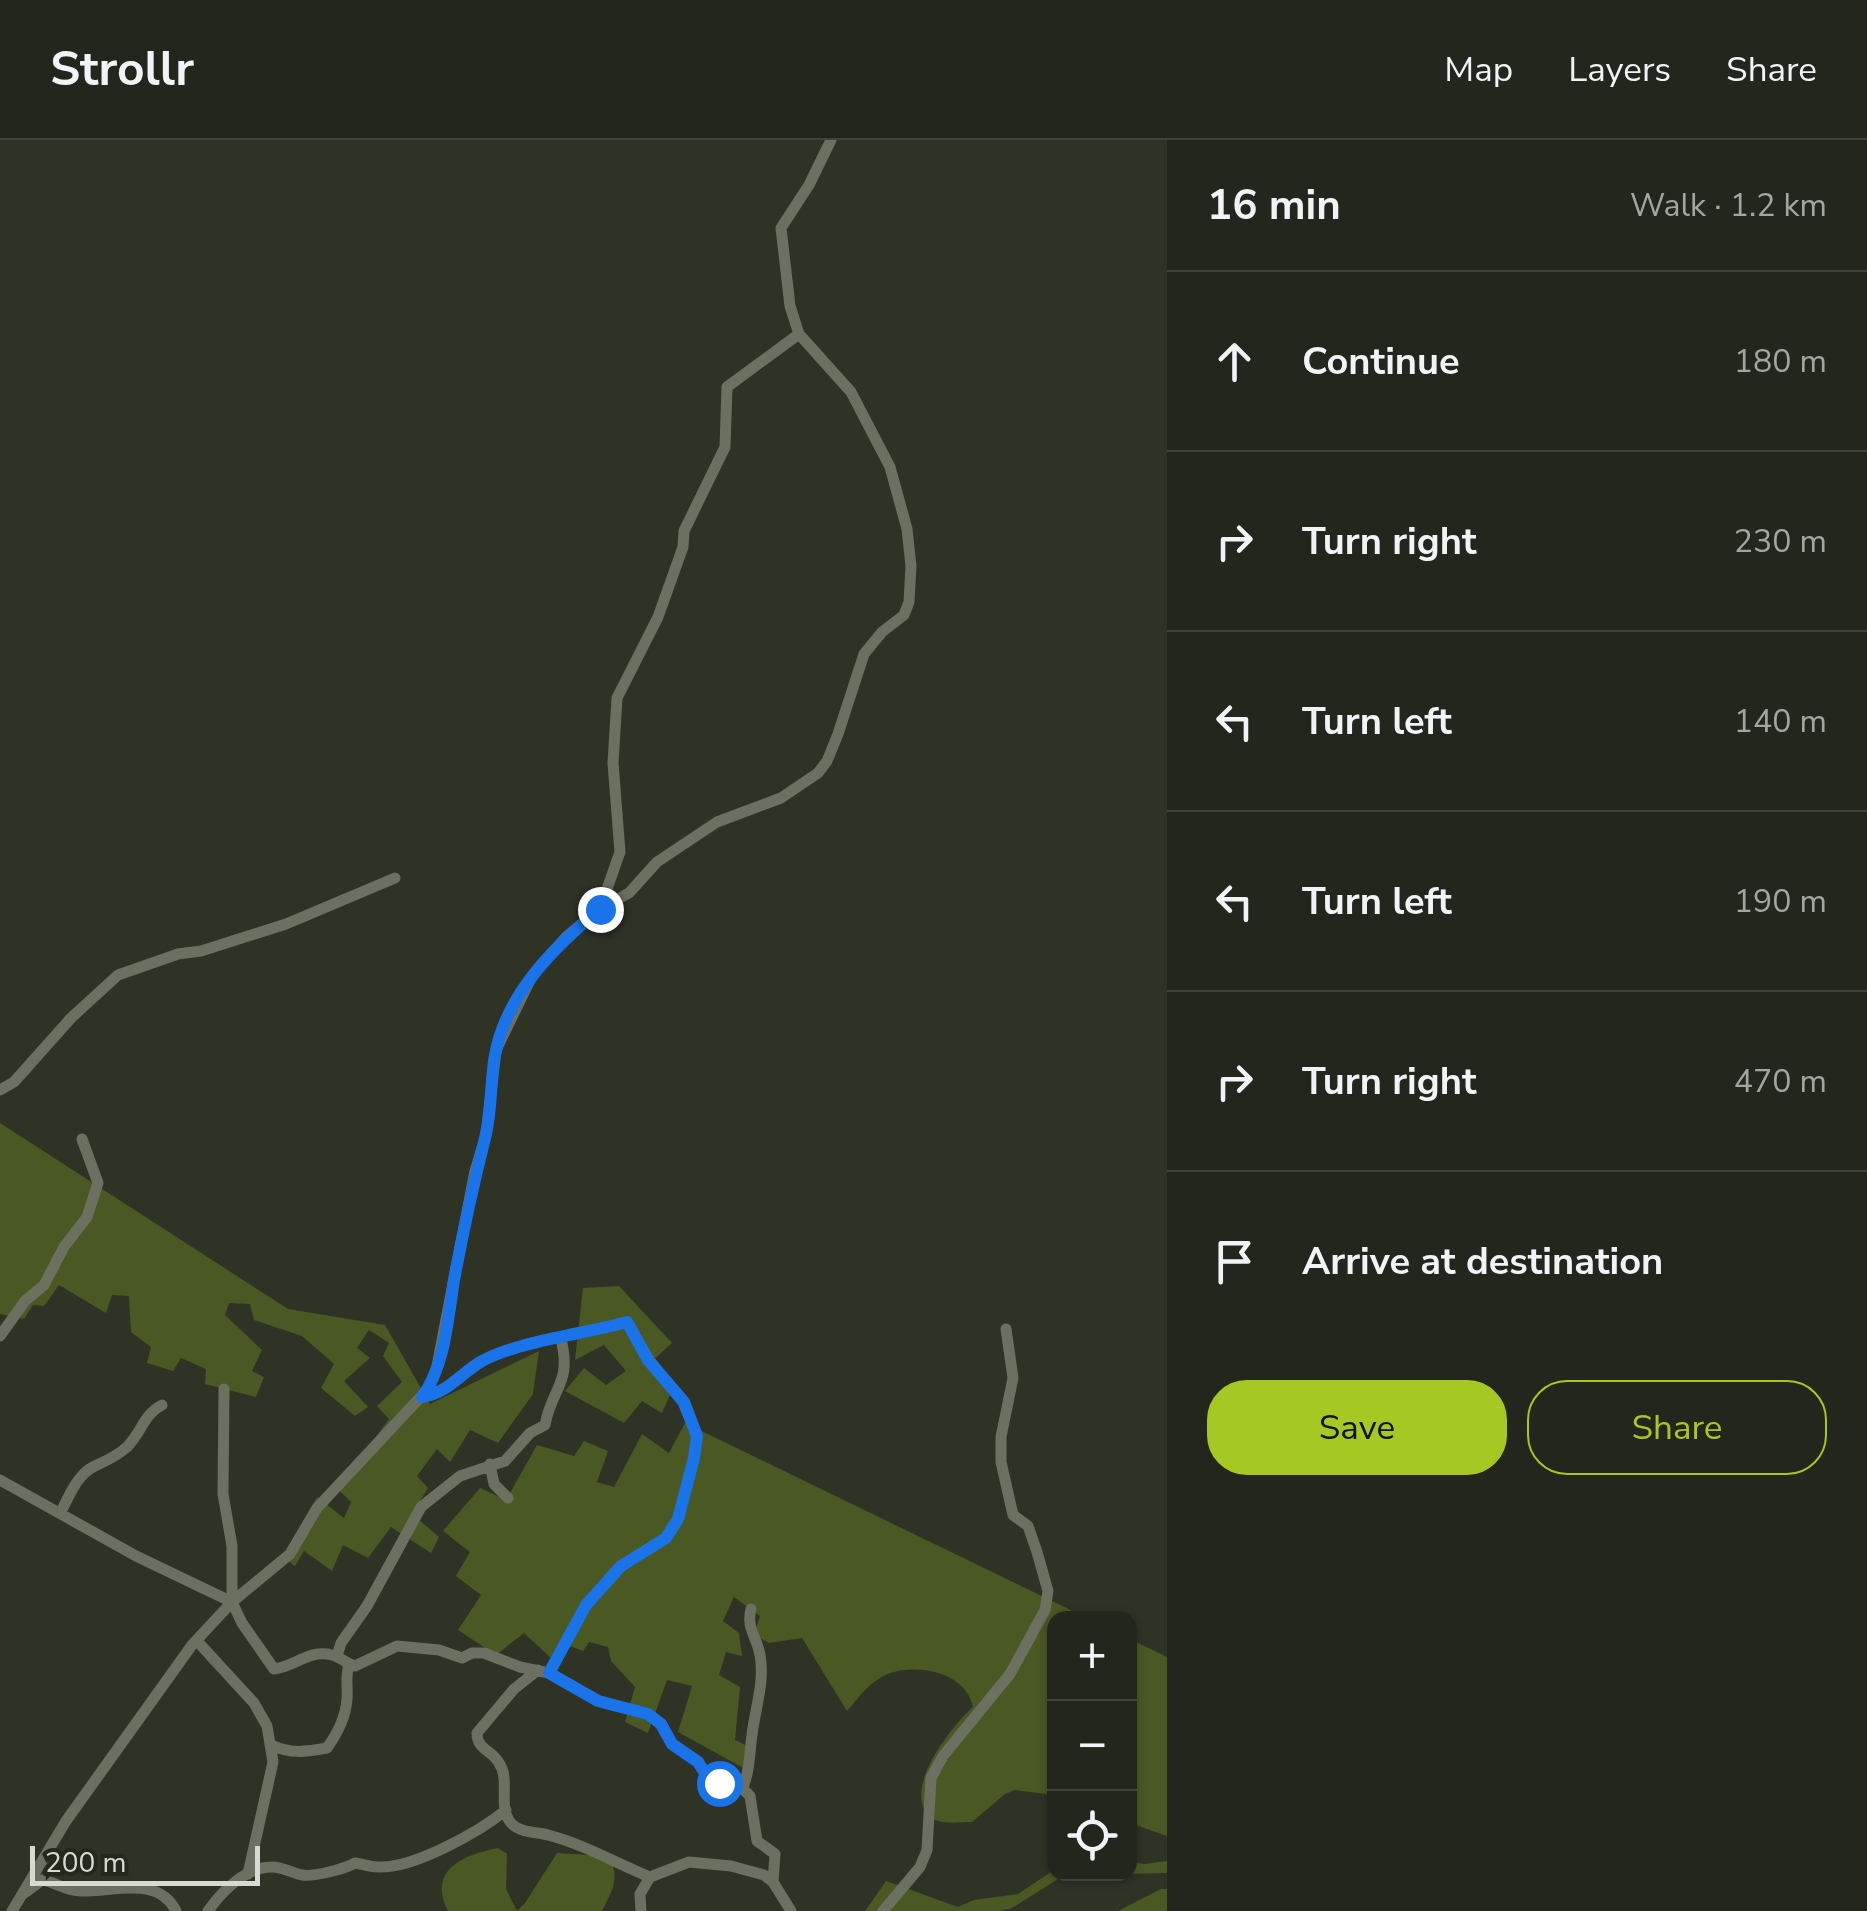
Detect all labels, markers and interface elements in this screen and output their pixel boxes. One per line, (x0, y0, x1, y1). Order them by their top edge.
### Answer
text: Strollr (50, 36, 194, 102)
text: Map (1444, 46, 1513, 93)
text: Layers (1568, 46, 1671, 93)
text: Share (1726, 46, 1817, 93)
text: 16 min (1207, 177, 1341, 234)
text: Walk · 1.2 km (1630, 184, 1827, 227)
icon: ahead (1207, 334, 1262, 389)
text: Continue (1302, 336, 1460, 387)
text: 180 m (1734, 340, 1827, 383)
icon: right (1207, 514, 1262, 569)
text: Turn right (1302, 516, 1477, 567)
text: 230 m (1734, 520, 1827, 563)
icon: left (1207, 694, 1262, 749)
text: Turn left (1302, 696, 1452, 747)
text: 140 m (1734, 700, 1827, 743)
icon: left (1207, 874, 1262, 929)
text: Turn left (1302, 876, 1452, 927)
text: 190 m (1734, 880, 1827, 923)
route end (578, 887, 624, 933)
icon: right (1207, 1054, 1262, 1109)
text: Turn right (1302, 1056, 1477, 1107)
text: 470 m (1734, 1060, 1827, 1103)
icon: arrive (1207, 1234, 1262, 1289)
text: Arrive at destination (1302, 1236, 1663, 1287)
button: Save (1207, 1380, 1507, 1475)
button: Share (1527, 1380, 1827, 1475)
map controls (1047, 1611, 1137, 1881)
button: + (1047, 1611, 1137, 1701)
button: − (1047, 1701, 1137, 1791)
route start (697, 1761, 743, 1807)
button: locate (1047, 1791, 1137, 1881)
scale bar (30, 1841, 260, 1886)
text: 200 m (45, 1844, 127, 1882)

